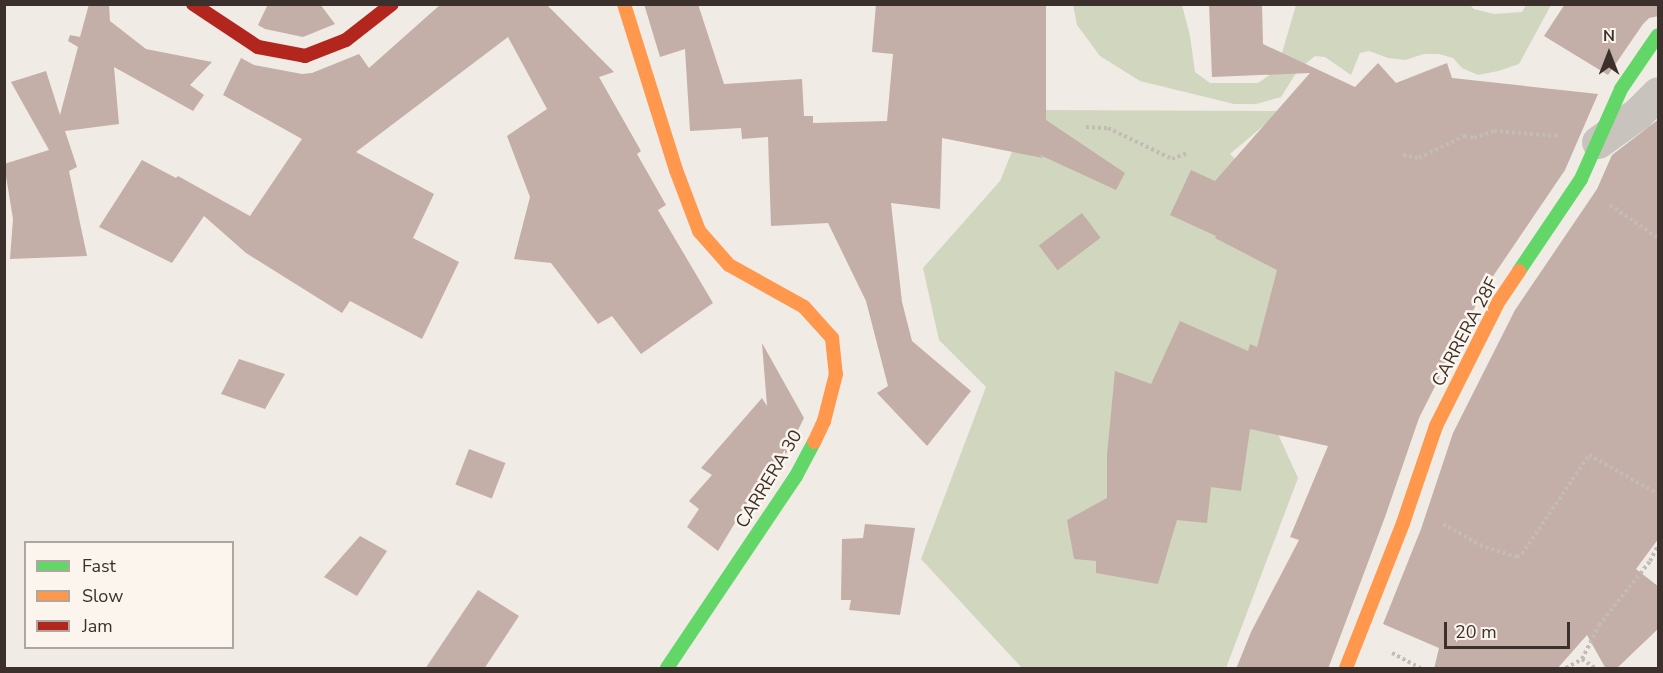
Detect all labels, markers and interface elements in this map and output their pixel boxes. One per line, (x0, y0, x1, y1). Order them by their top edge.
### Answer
north arrow (1579, 24, 1639, 84)
text: N (1603, 25, 1615, 47)
street label: CARRERA 28F (1427, 274, 1503, 390)
street label: CARRERA 30 (731, 426, 807, 532)
legend (24, 541, 234, 649)
text: Fast (82, 554, 116, 578)
text: Slow (82, 584, 123, 608)
scale bar (1447, 610, 1573, 648)
text: Jam (82, 614, 113, 638)
text: 20 m (1455, 620, 1497, 644)

